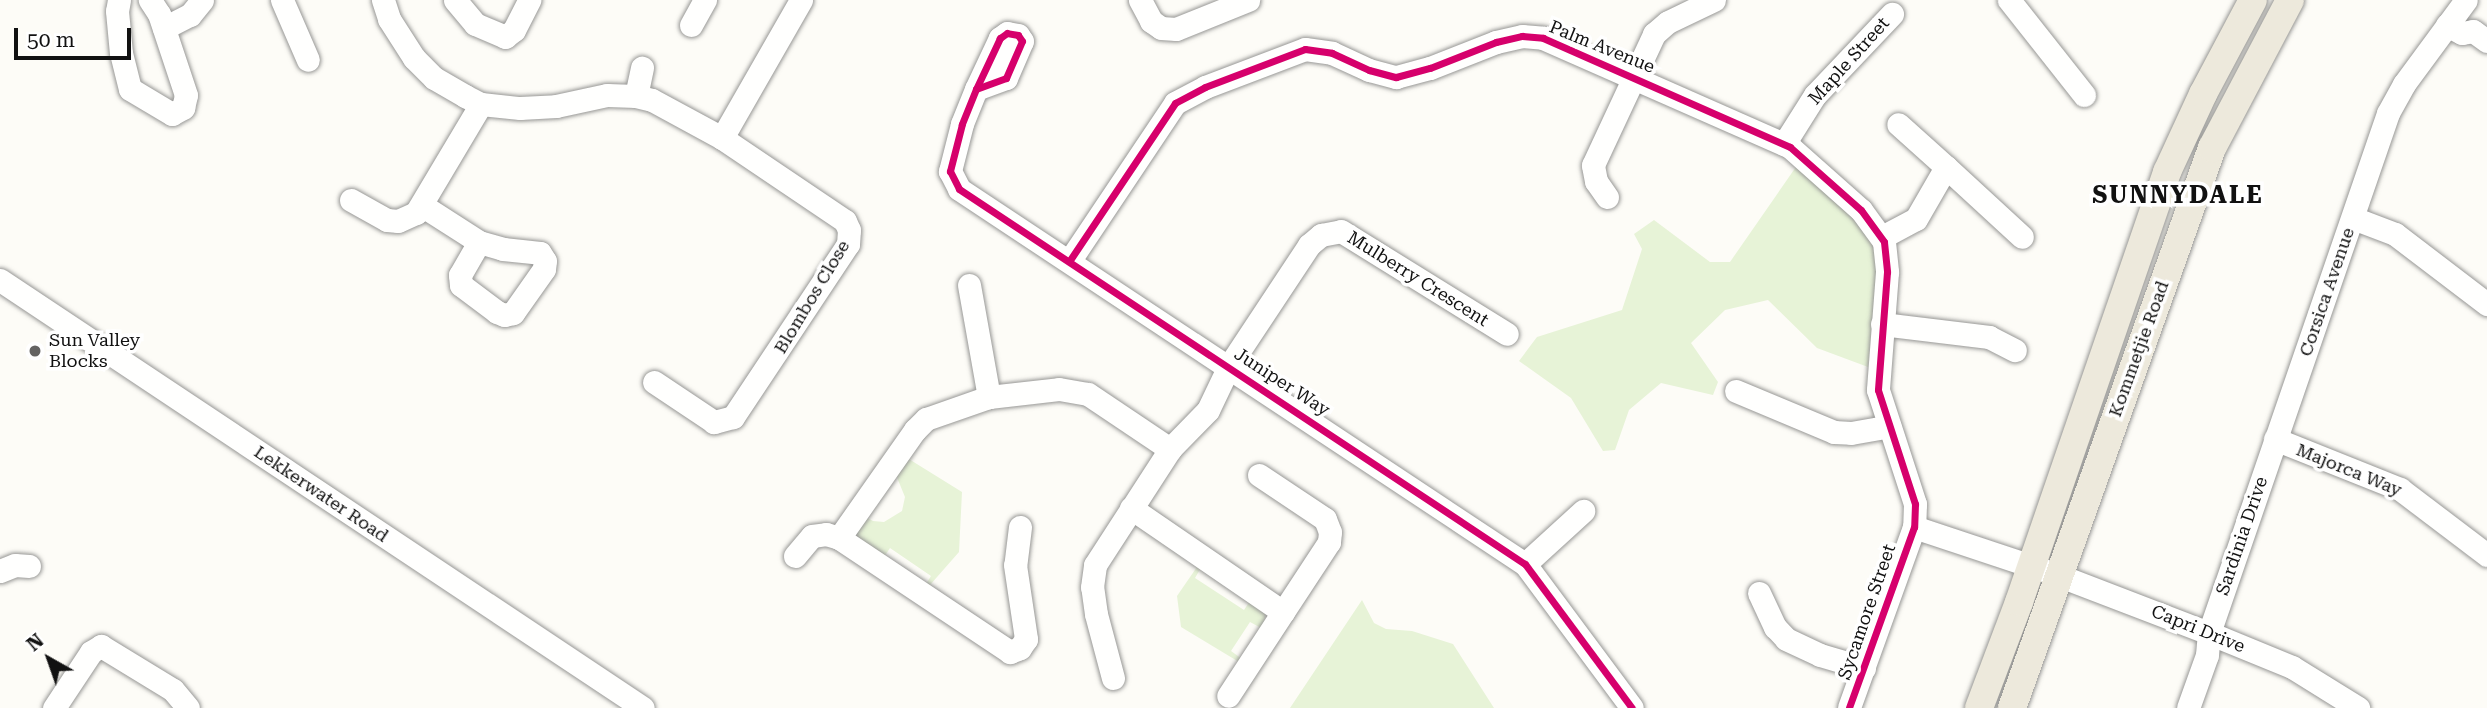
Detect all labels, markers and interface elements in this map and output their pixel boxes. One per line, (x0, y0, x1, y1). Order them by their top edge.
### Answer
street label: Maple Street (1804, 13, 1894, 109)
scale bar (18, 14, 135, 58)
street label: Palm Avenue (1546, 16, 1658, 78)
text: 50 m (27, 28, 75, 52)
district label: SUNNYDALE (2093, 182, 2263, 210)
street label: Corsica Avenue (2295, 225, 2359, 359)
street label: Mulberry Crescent (1343, 227, 1493, 331)
street label: Blombos Close (770, 236, 854, 358)
street label: Kommetjie Road (2104, 278, 2174, 420)
place label: Sun Valley Blocks (49, 330, 140, 372)
marker: Sun Valley Blocks (27, 343, 43, 359)
street label: Juniper Way (1230, 343, 1334, 421)
street label: Majorca Way (2293, 439, 2405, 501)
street label: Lekkerwater Road (250, 441, 392, 547)
street label: Sardinia Drive (2212, 474, 2272, 598)
street label: Sycamore Street (1834, 541, 1900, 683)
street label: Capri Drive (2148, 600, 2248, 658)
north arrow (14, 624, 84, 694)
text: N (22, 629, 48, 656)

